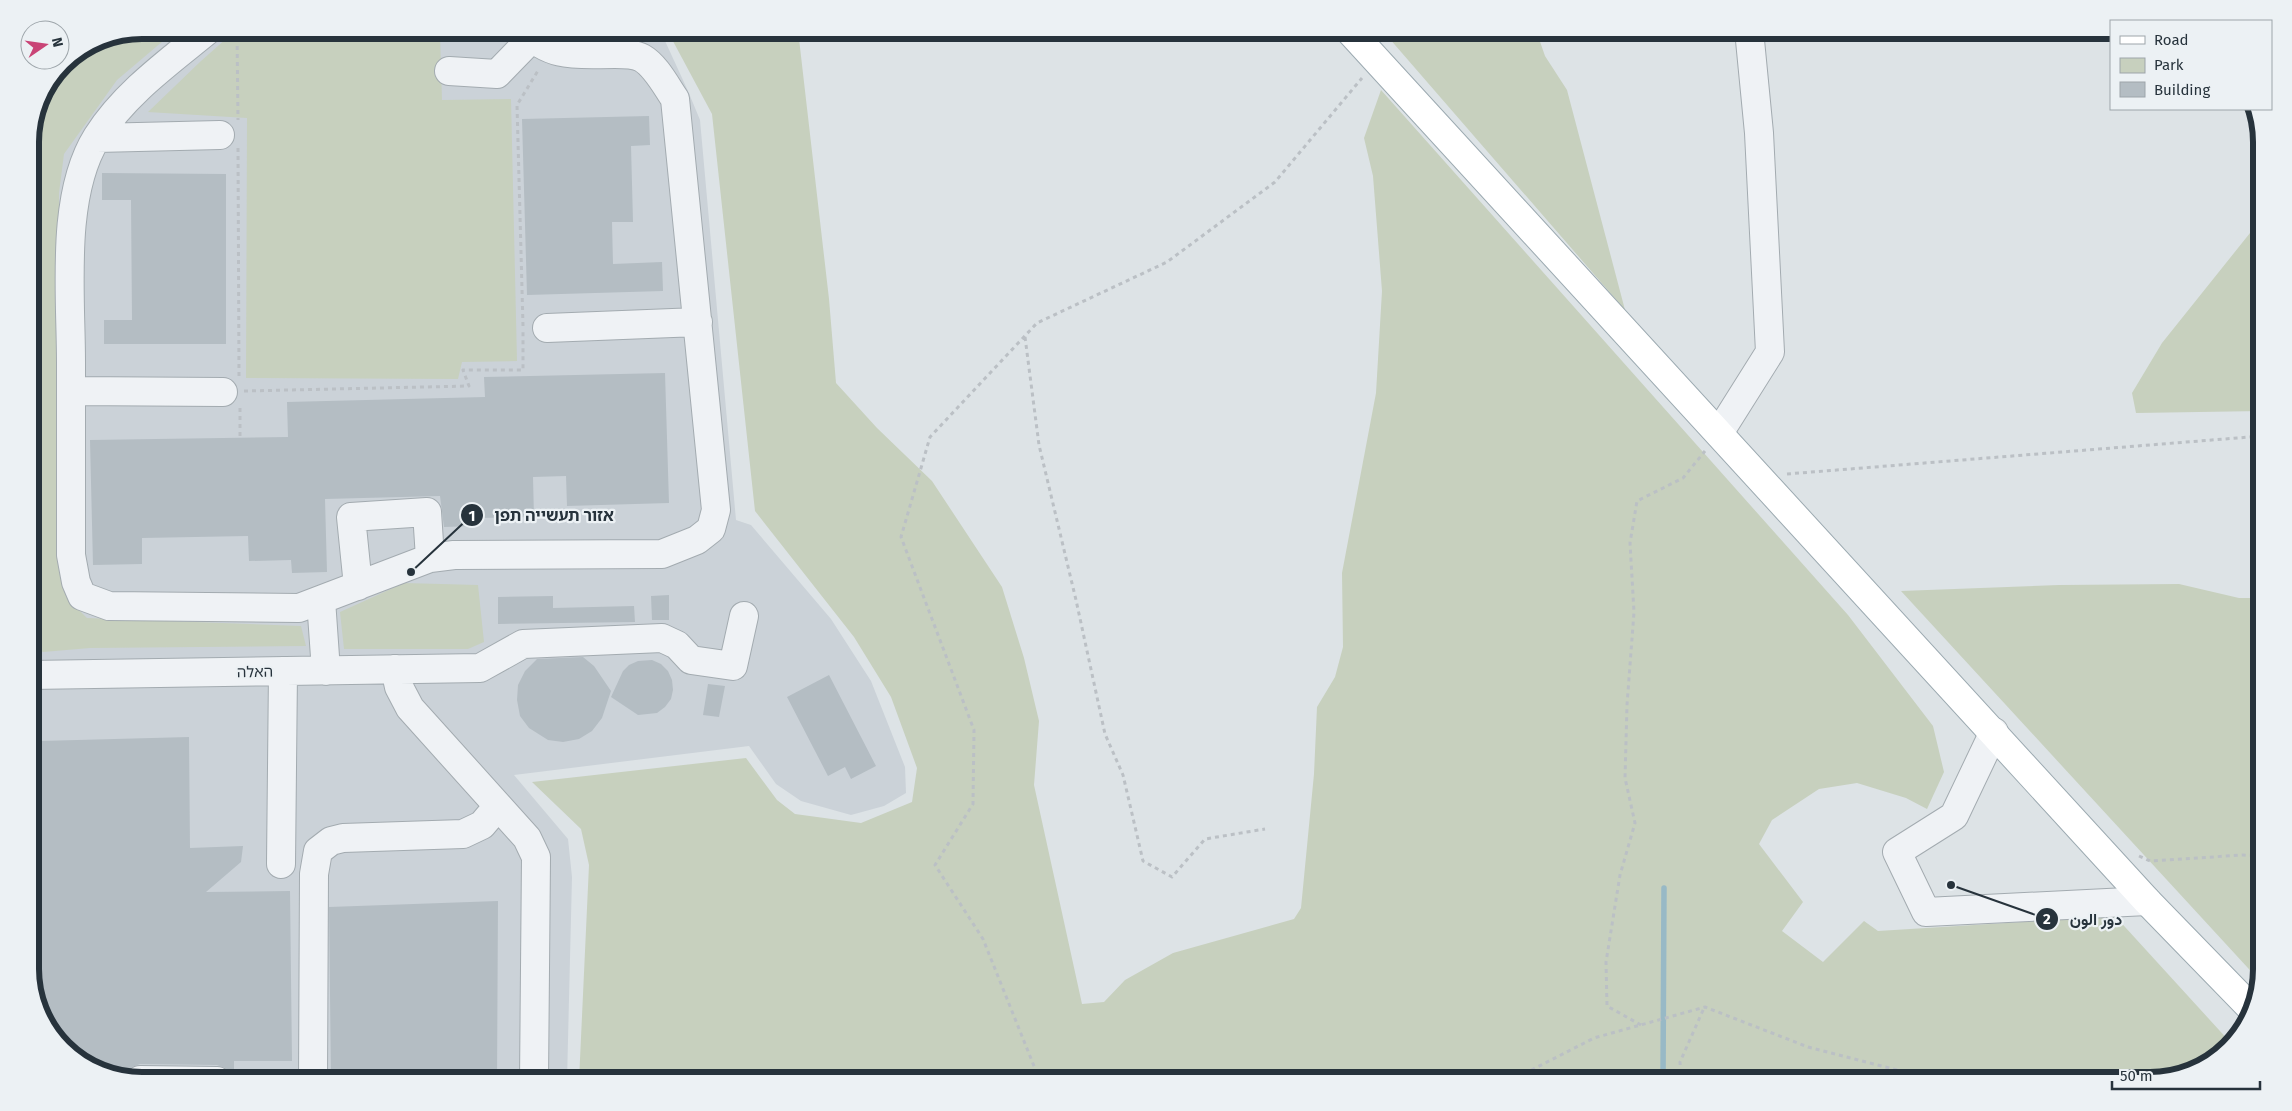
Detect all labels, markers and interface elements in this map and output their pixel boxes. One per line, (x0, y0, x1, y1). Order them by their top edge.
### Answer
north arrow (20, 20, 70, 70)
legend (2110, 20, 2272, 110)
text: Road (2154, 31, 2189, 49)
text: N (48, 36, 67, 49)
text: Park (2154, 56, 2184, 74)
text: Building (2154, 81, 2210, 99)
callout: אזור תעשייה תפן (460, 500, 624, 531)
text: אזור תעשייה תפן (494, 506, 614, 525)
text: 1 (469, 507, 475, 525)
street label: האלה (237, 663, 273, 681)
callout: دور الون (2035, 903, 2132, 934)
text: 2 (2043, 910, 2051, 928)
text: دور الون (2070, 910, 2122, 930)
scale bar (2112, 1058, 2260, 1090)
text: 50 m (2120, 1067, 2153, 1085)

